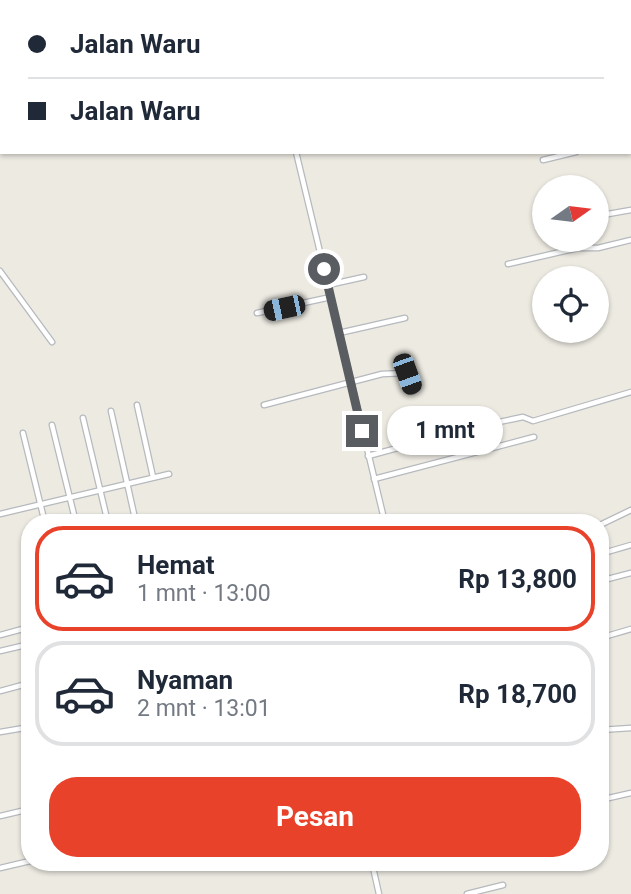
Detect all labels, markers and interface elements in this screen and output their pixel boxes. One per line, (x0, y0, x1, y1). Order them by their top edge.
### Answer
text: Jalan Waru (70, 29, 201, 59)
text: Jalan Waru (70, 96, 201, 126)
north arrow (532, 175, 609, 252)
map controls (532, 175, 609, 343)
route start (308, 253, 340, 285)
button: locate (532, 266, 609, 343)
car (262, 293, 307, 323)
car (390, 351, 425, 397)
callout: 1 mnt (386, 406, 502, 456)
route end (346, 415, 378, 447)
text: 1 mnt (415, 417, 475, 444)
icon: car (53, 547, 116, 610)
text: Hemat (137, 550, 215, 580)
text: Rp 13,800 (458, 564, 577, 594)
text: 1 mnt · 13:00 (137, 580, 271, 607)
icon: car (53, 662, 116, 725)
text: Nyaman (137, 665, 233, 695)
text: Rp 18,700 (458, 679, 577, 709)
text: 2 mnt · 13:01 (137, 695, 271, 722)
button: Pesan (49, 777, 581, 857)

